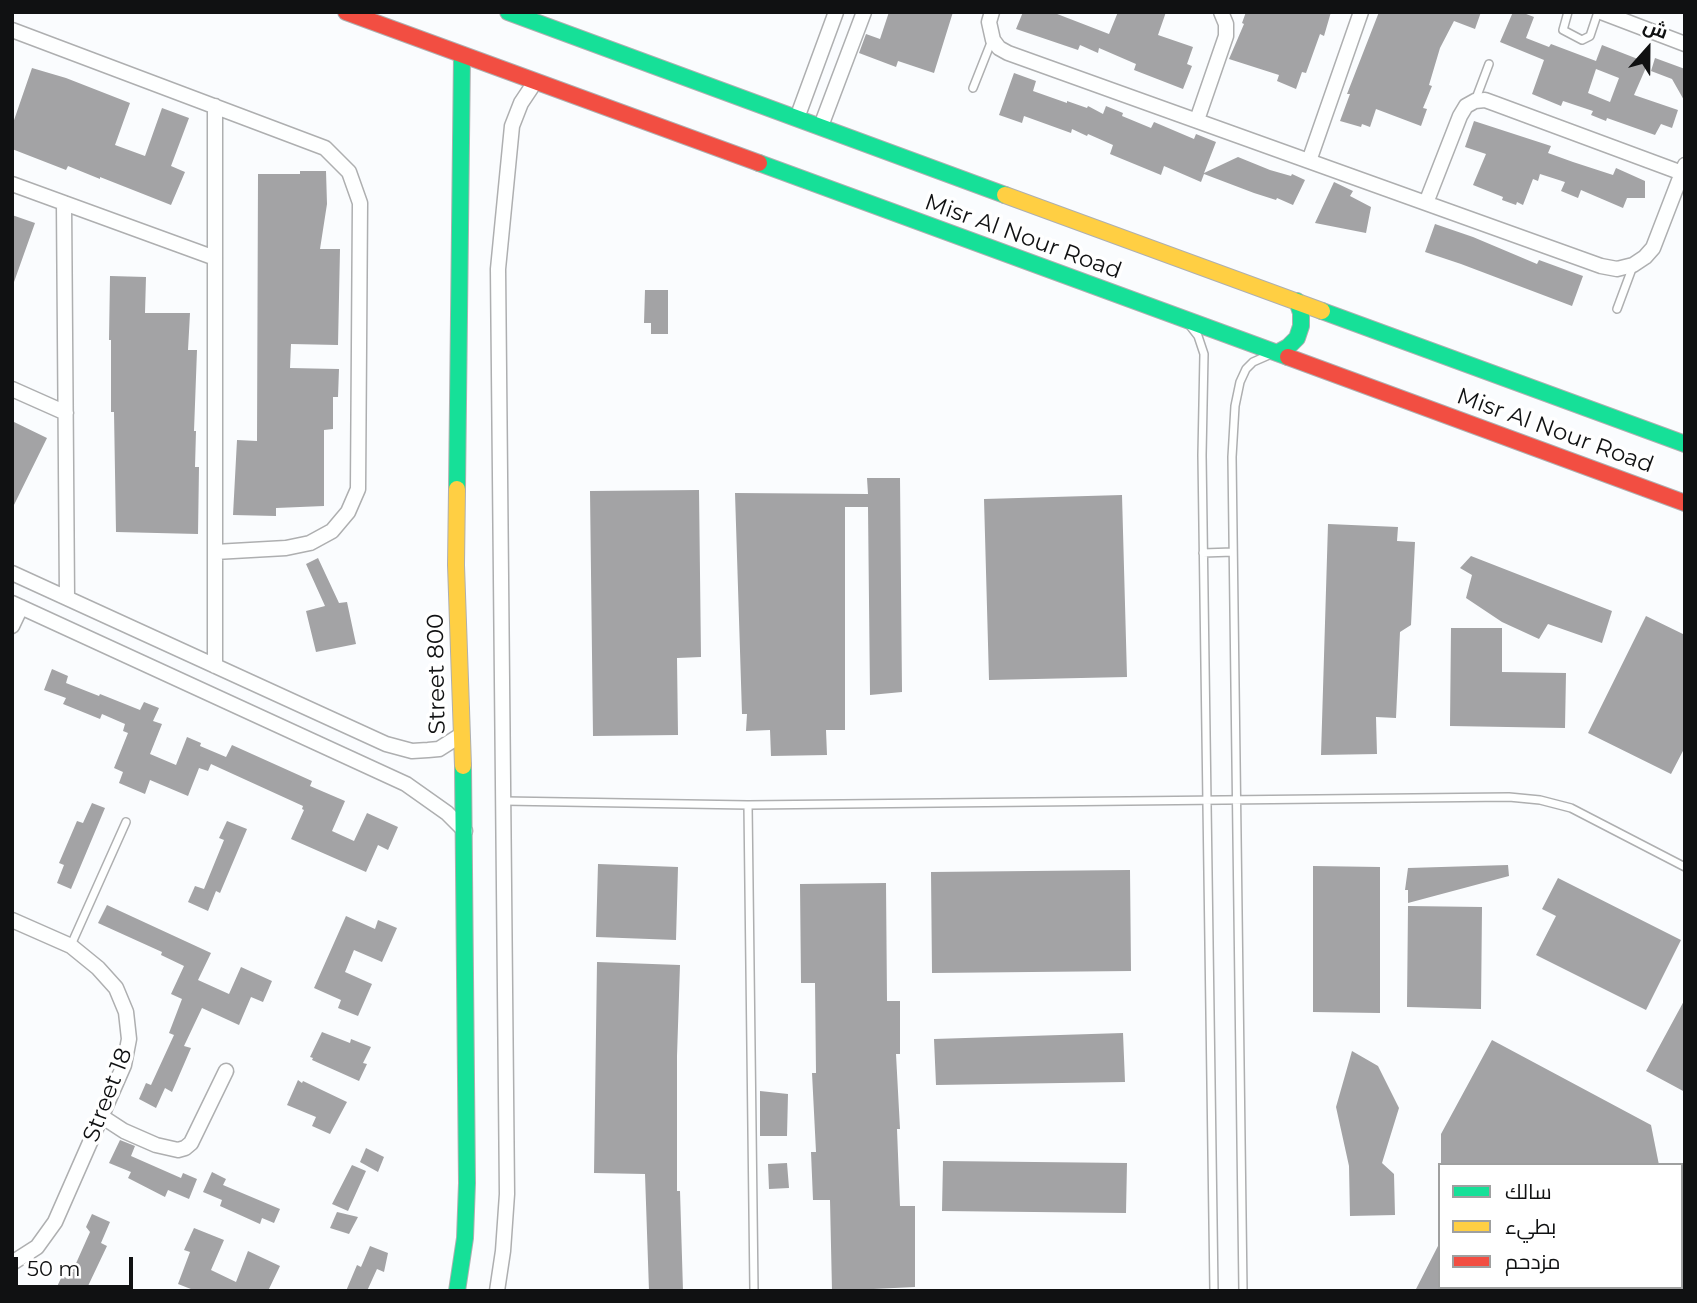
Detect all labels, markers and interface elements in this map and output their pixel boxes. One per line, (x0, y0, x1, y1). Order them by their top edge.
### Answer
north arrow (1613, 14, 1683, 84)
text: ش (1640, 14, 1671, 44)
street label: Misr Al Nour Road (921, 189, 1125, 285)
street label: Misr Al Nour Road (1453, 383, 1657, 479)
street label: Street 800 (422, 613, 452, 735)
street label: Street 18 (77, 1044, 139, 1146)
legend (1438, 1163, 1683, 1289)
text: سالك (1505, 1179, 1552, 1204)
text: بطيء (1505, 1214, 1556, 1239)
scale bar (18, 1244, 136, 1288)
text: مزدحم (1505, 1249, 1560, 1274)
text: 50 m (27, 1256, 81, 1281)

